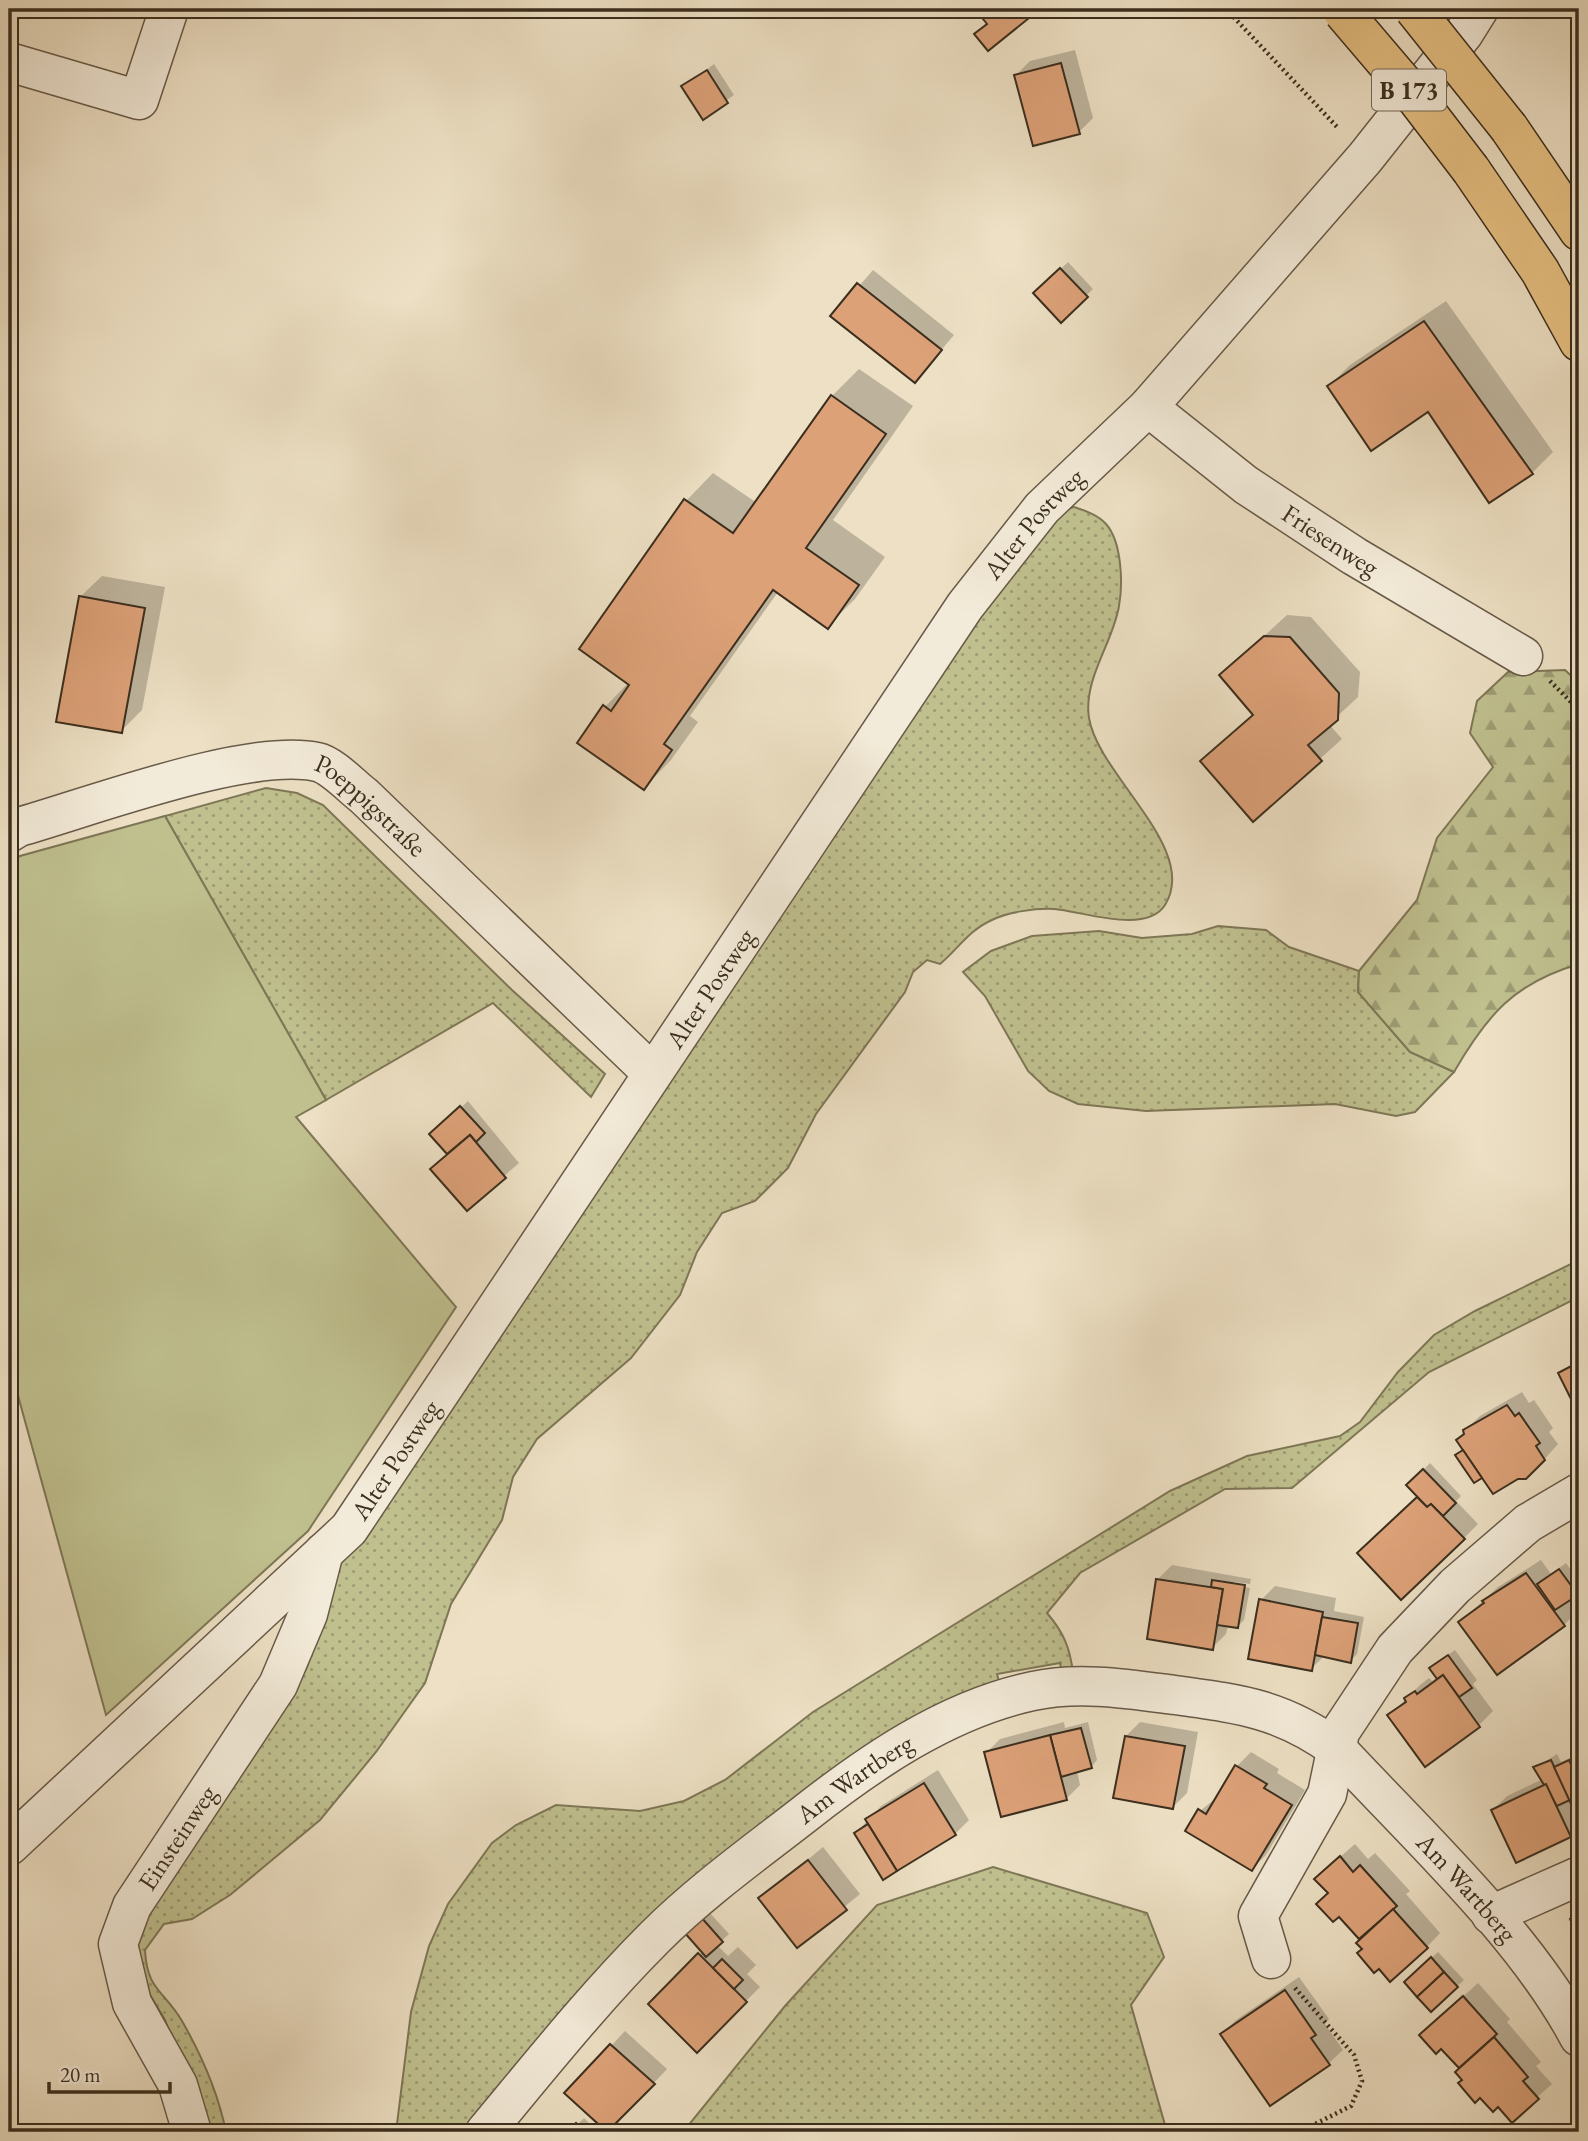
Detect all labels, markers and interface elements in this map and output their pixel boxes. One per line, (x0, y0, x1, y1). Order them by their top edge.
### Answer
road number: B 173 (1372, 70, 1446, 110)
street label: Alter Postweg (975, 460, 1092, 587)
street label: Friesenweg (1275, 496, 1386, 584)
street label: Poeppigstraße (310, 746, 434, 864)
street label: Alter Postweg (657, 921, 763, 1056)
street label: Alter Postweg (342, 1393, 448, 1527)
street label: Am Wartberg (788, 1725, 920, 1832)
street label: Einsteinweg (130, 1778, 225, 1897)
street label: Am Wartberg (1408, 1825, 1525, 1950)
scale bar (49, 2050, 170, 2094)
text: 20 m (60, 2061, 101, 2088)

